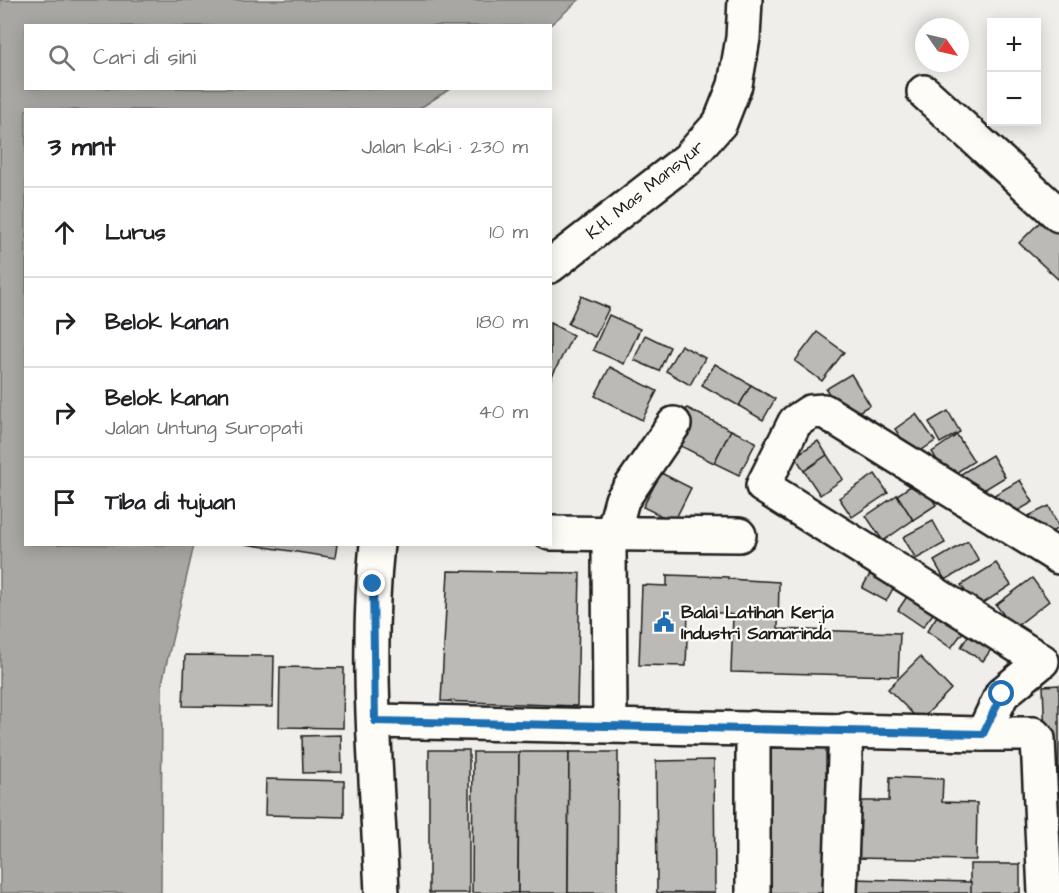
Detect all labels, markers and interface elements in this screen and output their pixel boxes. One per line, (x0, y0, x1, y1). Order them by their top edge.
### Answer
north arrow (915, 18, 969, 72)
map controls (987, 18, 1041, 126)
button: + (987, 18, 1041, 72)
search box (24, 24, 552, 90)
icon: search (45, 41, 78, 74)
text: Cari di sini (93, 42, 196, 73)
button: − (987, 72, 1041, 126)
text: 3 mnt (48, 129, 115, 165)
text: Jalan kaki · 230 m (361, 133, 528, 161)
street label: K.H. Mas Mansyur (581, 134, 710, 246)
icon: ahead (48, 216, 81, 249)
text: Lurus (105, 217, 166, 248)
text: 10 m (489, 218, 528, 246)
icon: right (48, 306, 81, 339)
text: Belok kanan (105, 307, 229, 338)
text: 180 m (476, 308, 528, 336)
text: Belok kanan (105, 383, 229, 414)
icon: right (48, 396, 81, 429)
text: 40 m (478, 398, 528, 426)
text: Jalan Untung Suropati (105, 414, 303, 442)
icon: arrive (48, 486, 81, 519)
text: Tiba di tujuan (105, 487, 235, 518)
route end (359, 570, 385, 596)
place label: Balai Latihan Kerja Industri Samarinda (681, 600, 835, 646)
public building icon: Balai Latihan Kerja Industri Samarinda (652, 610, 676, 634)
route start (988, 680, 1014, 706)

